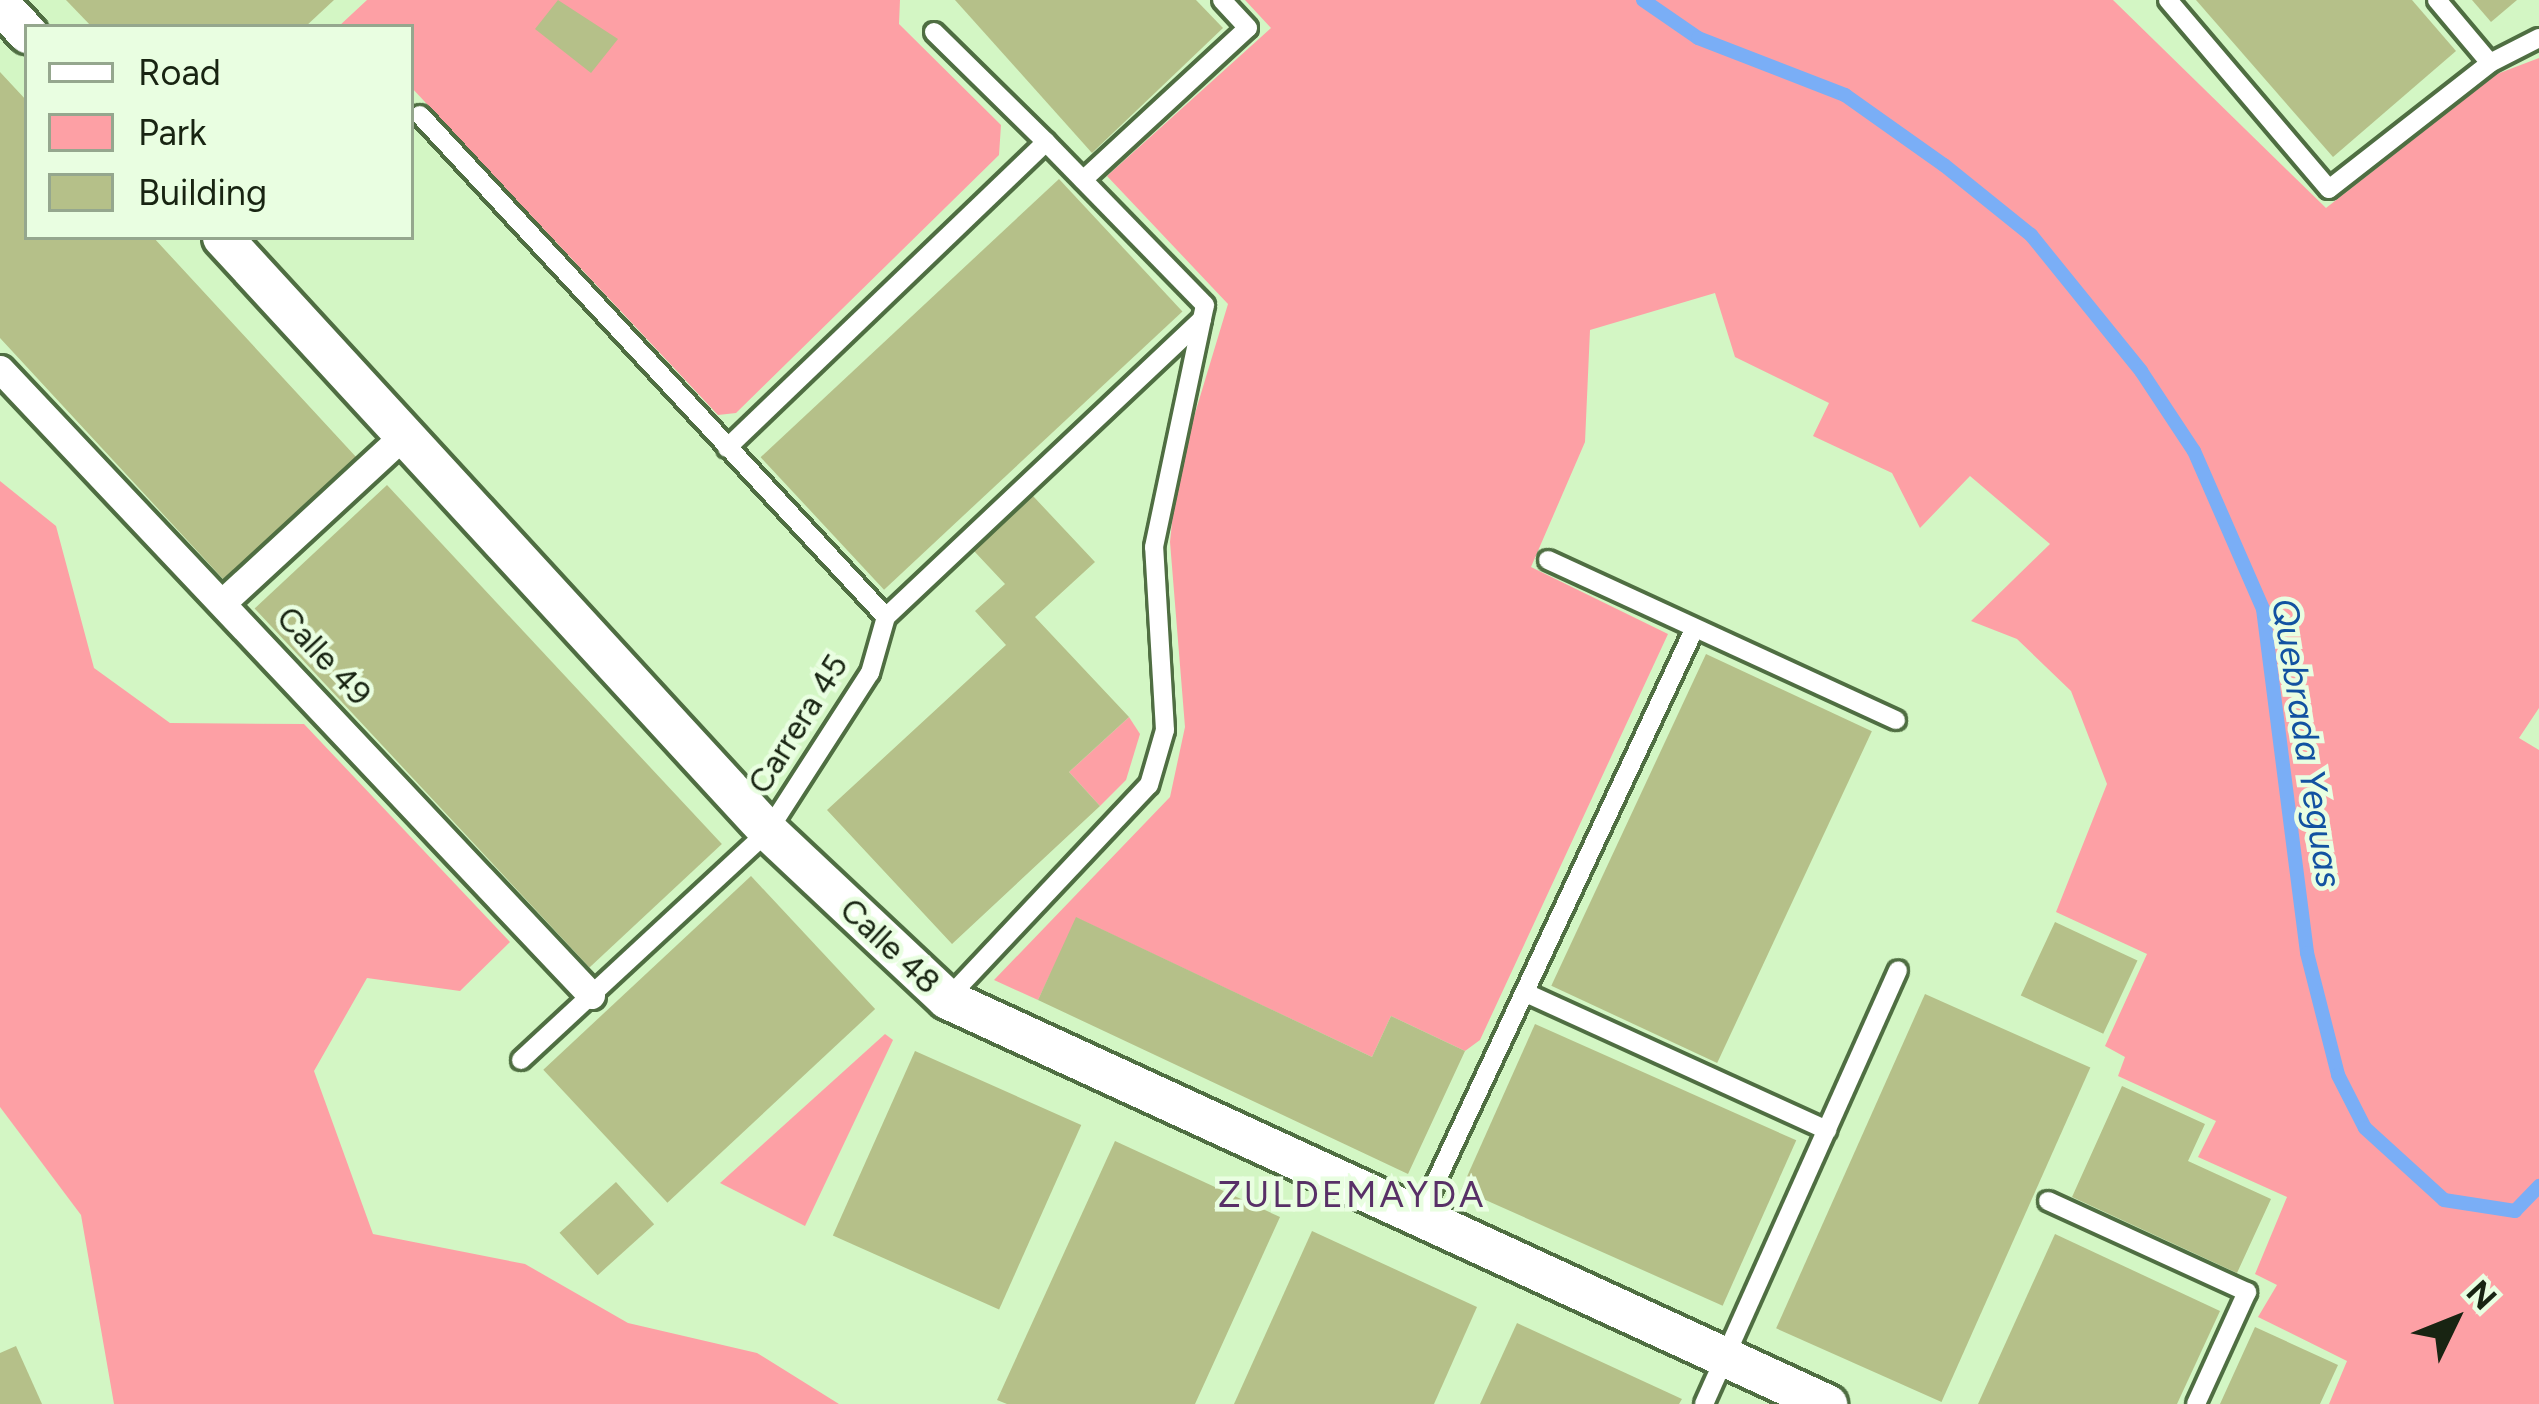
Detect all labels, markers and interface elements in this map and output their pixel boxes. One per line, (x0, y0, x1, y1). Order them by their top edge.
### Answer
legend (24, 24, 414, 240)
text: Road (138, 51, 221, 94)
text: Park (138, 111, 206, 154)
text: Building (138, 171, 267, 214)
water label: Quebrada Yeguas (2263, 595, 2351, 891)
street label: Calle 49 (268, 598, 380, 714)
street label: Carrera 45 (740, 647, 856, 801)
street label: Calle 48 (832, 890, 948, 1002)
district label: ZULDEMAYDA (1218, 1173, 1486, 1217)
north arrow (2395, 1260, 2515, 1380)
text: N (2459, 1272, 2505, 1318)

